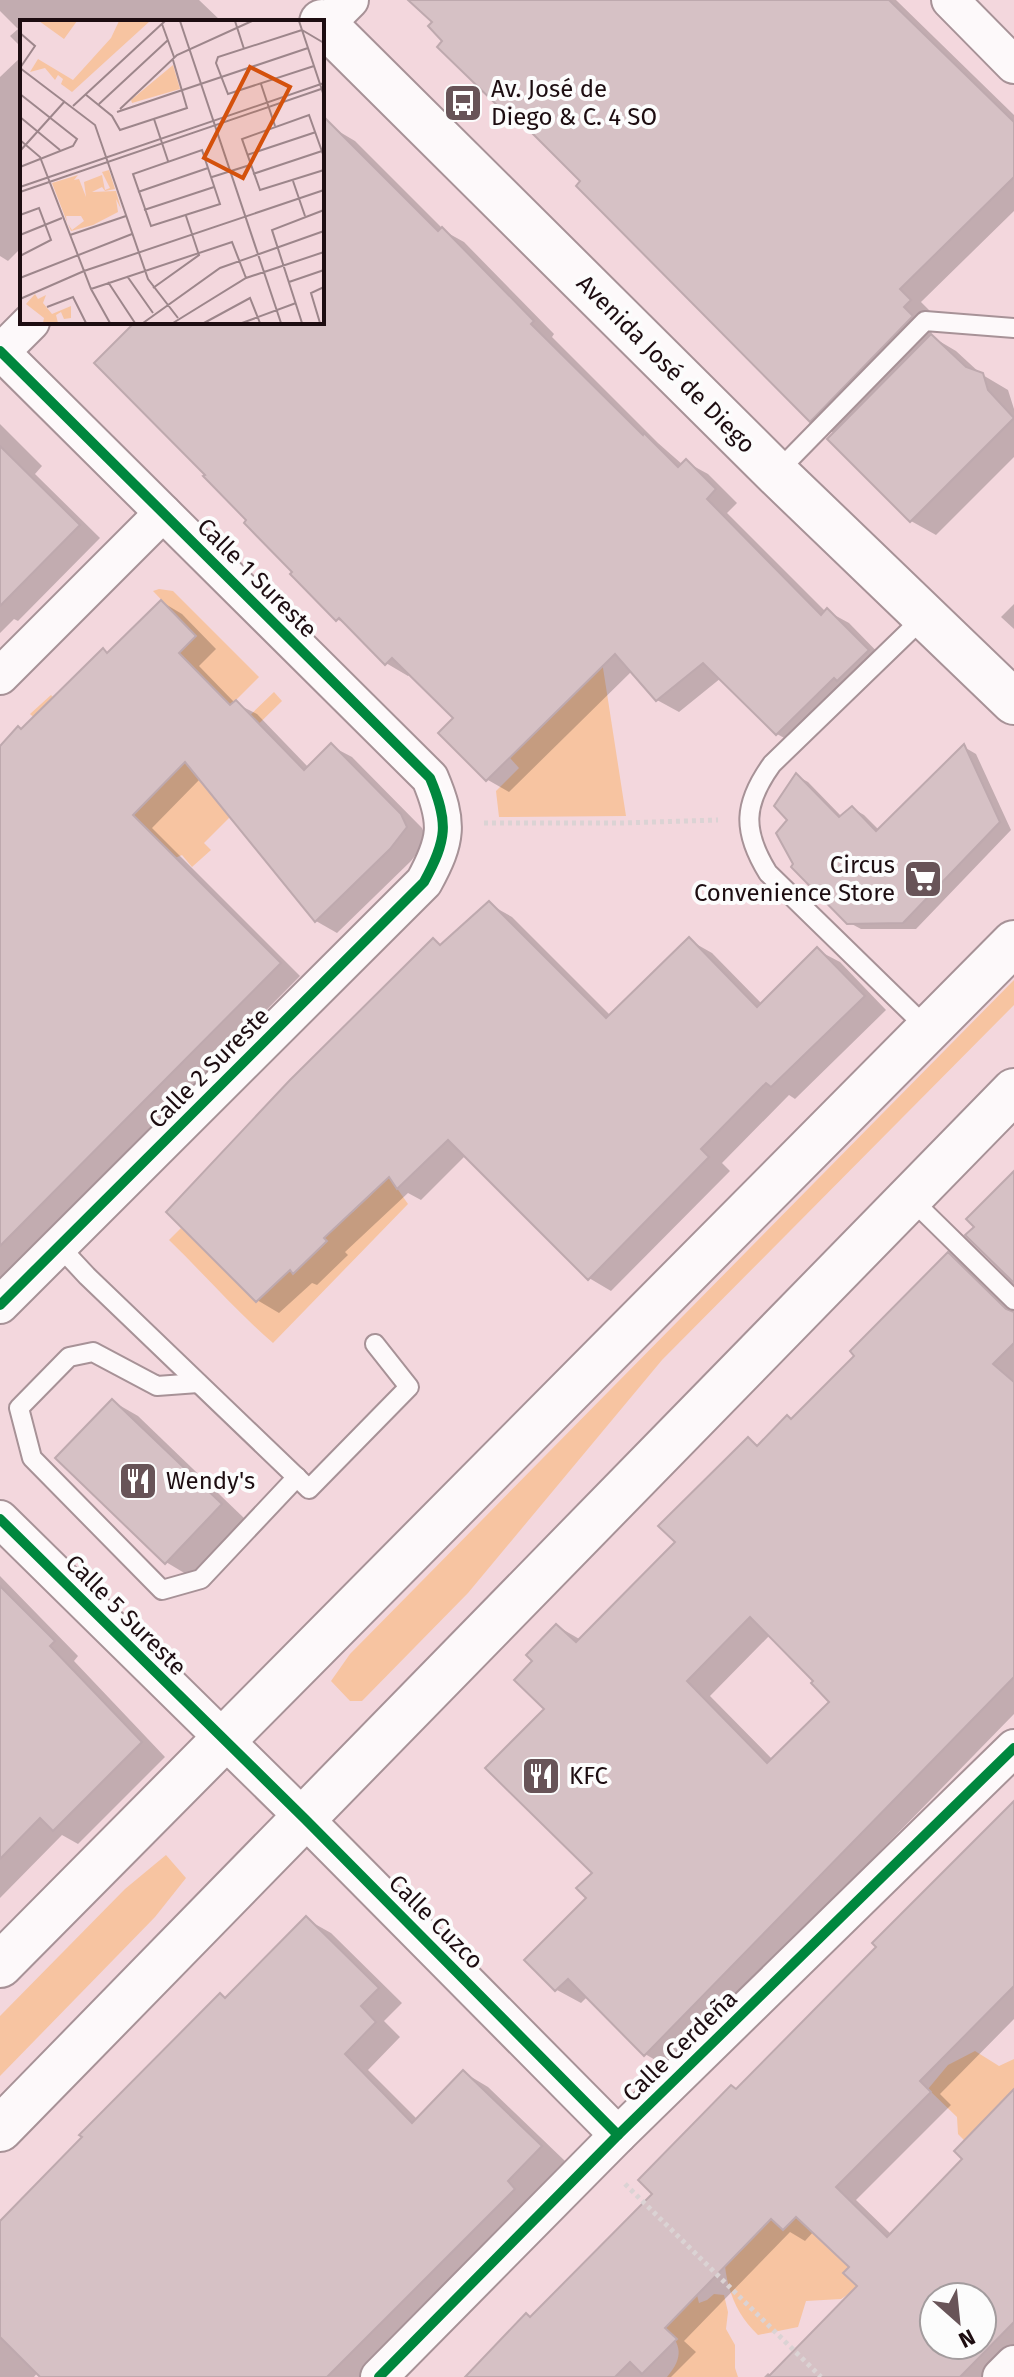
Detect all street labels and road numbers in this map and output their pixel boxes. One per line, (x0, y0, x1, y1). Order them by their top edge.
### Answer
street label: Avenida José de Diego (571, 269, 761, 459)
street label: Calle 1 Sureste (191, 512, 323, 644)
street label: Calle 2 Sureste (143, 1002, 275, 1134)
street label: Calle 5 Sureste (60, 1549, 192, 1681)
street label: Calle Cuzco (383, 1869, 489, 1975)
street label: Calle Cerdeña (617, 1984, 743, 2108)

